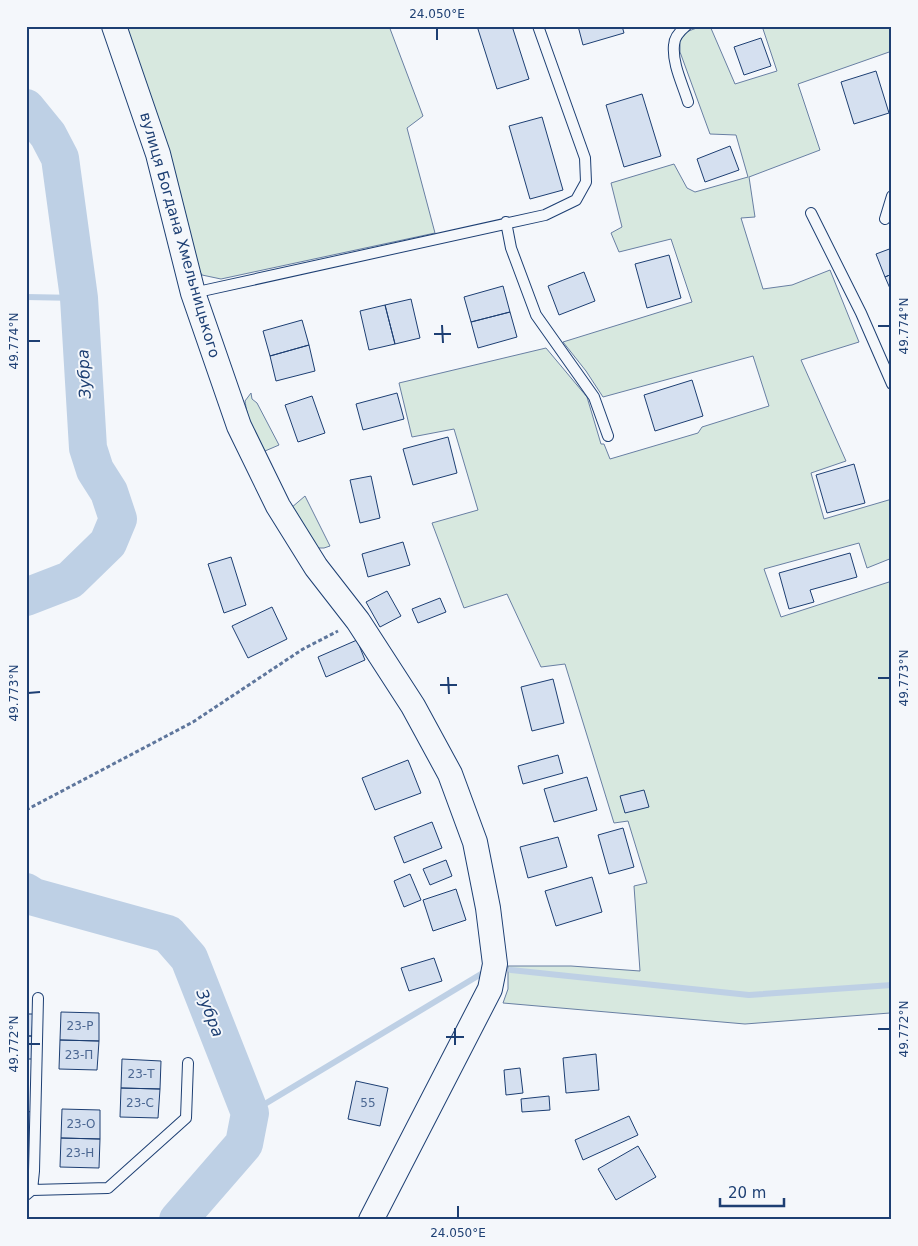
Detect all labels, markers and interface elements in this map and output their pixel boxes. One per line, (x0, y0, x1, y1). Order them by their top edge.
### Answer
text: 24.050°E (409, 7, 465, 21)
street label: вулиця Богдана Хмельницького (136, 110, 224, 360)
text: 49.774°N (897, 298, 911, 354)
text: 49.774°N (7, 313, 21, 369)
water label: Зубра (73, 349, 95, 399)
text: 49.773°N (897, 650, 911, 706)
text: 49.773°N (7, 665, 21, 721)
water label: Зубра (192, 986, 228, 1040)
text: 49.772°N (897, 1001, 911, 1057)
text: 49.772°N (7, 1016, 21, 1072)
house number: 23-Р (67, 1019, 93, 1033)
house number: 23-П (65, 1048, 93, 1062)
house number: 23-Т (128, 1067, 155, 1081)
house number: 23-С (126, 1096, 154, 1110)
house number: 55 (360, 1096, 376, 1110)
house number: 23-О (66, 1117, 96, 1131)
house number: 23-Н (66, 1146, 94, 1160)
scale bar (720, 1176, 784, 1208)
text: 20 m (728, 1184, 766, 1202)
text: 24.050°E (430, 1226, 486, 1240)

